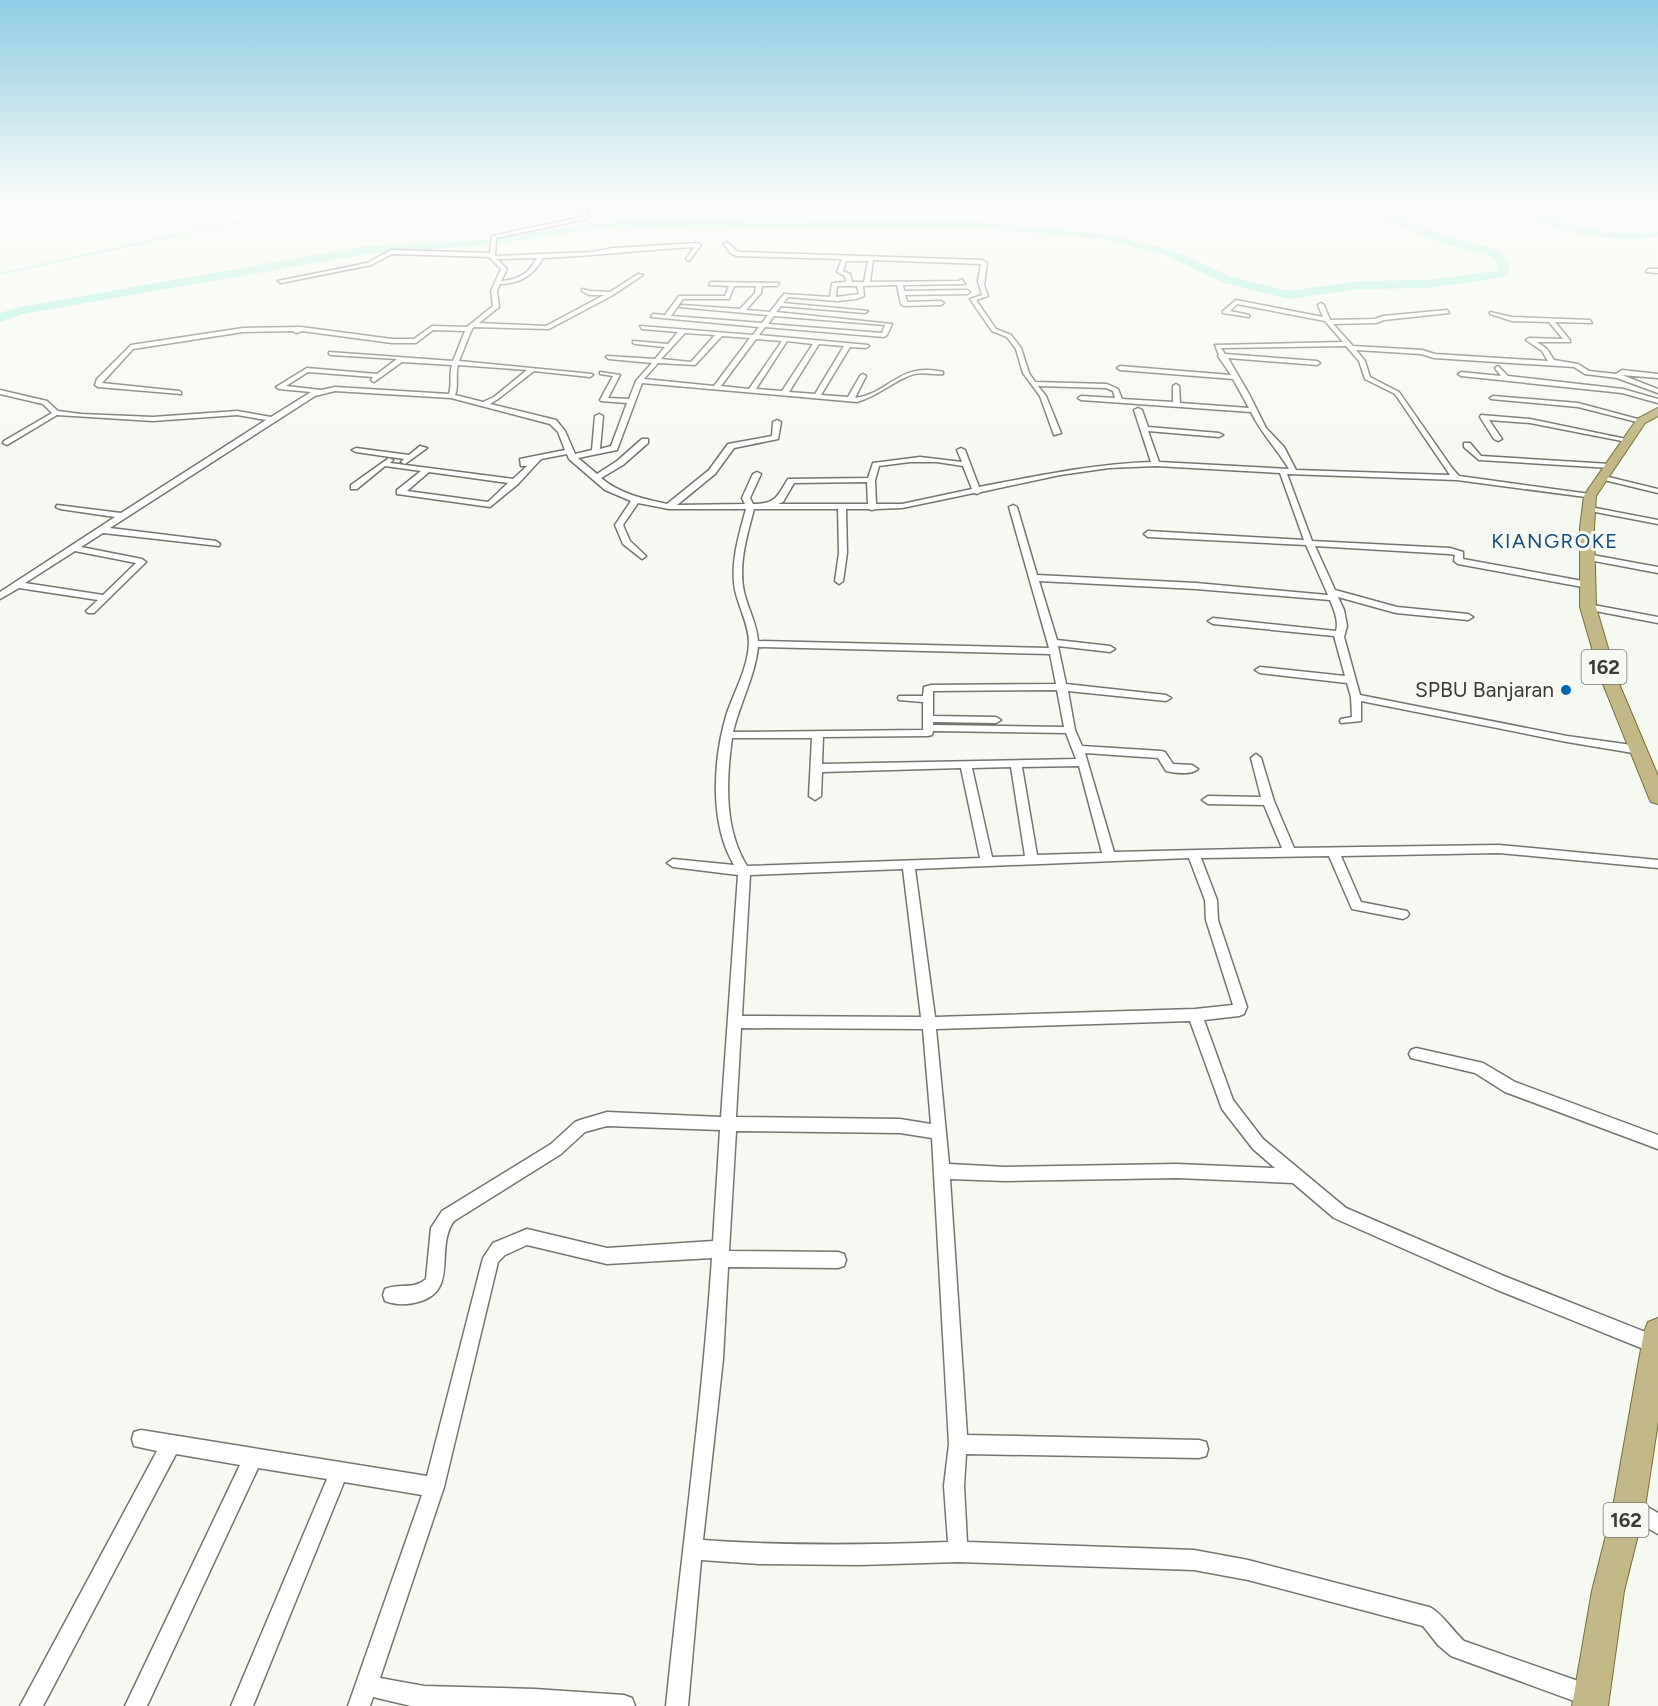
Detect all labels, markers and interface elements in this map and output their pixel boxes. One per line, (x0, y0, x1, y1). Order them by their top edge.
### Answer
district label: KIANGROKE (1491, 529, 1619, 553)
road number: 162 (1582, 650, 1626, 684)
place label: SPBU Banjaran (1415, 677, 1554, 702)
marker: SPBU Banjaran (1559, 683, 1573, 697)
road number: 162 (1604, 1503, 1648, 1537)

